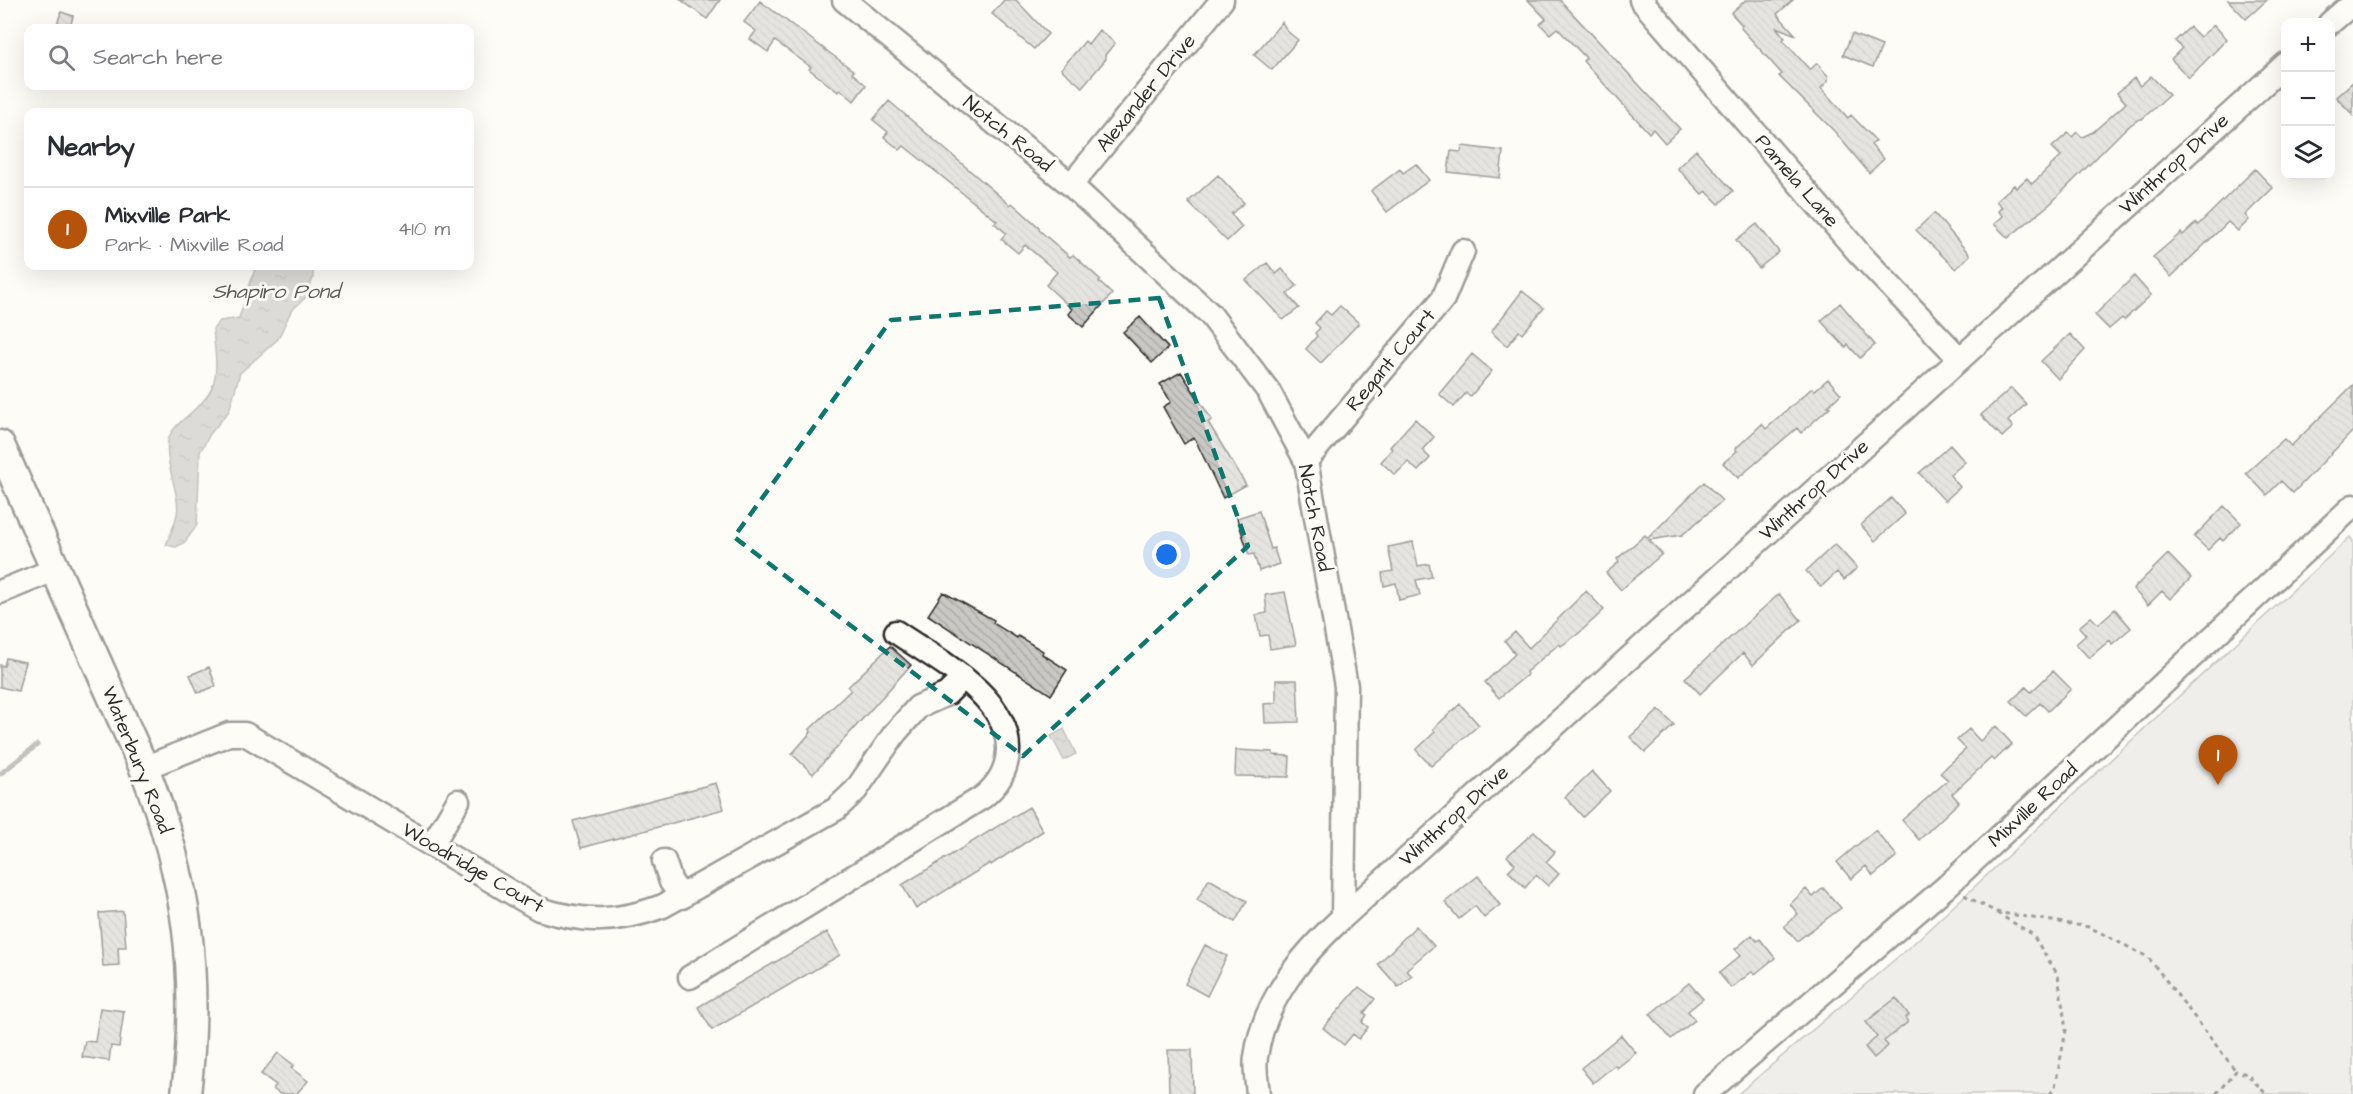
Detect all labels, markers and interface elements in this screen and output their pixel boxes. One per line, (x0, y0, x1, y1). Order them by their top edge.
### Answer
map controls (2281, 18, 2335, 180)
button: + (2281, 18, 2335, 72)
search box (24, 24, 474, 90)
street label: Alexander Drive (1090, 28, 1203, 158)
icon: search (45, 41, 78, 74)
text: Search here (93, 42, 223, 73)
button: − (2281, 72, 2335, 126)
street label: Notch Road (957, 89, 1059, 179)
street label: Winthrop Drive (2113, 107, 2235, 221)
button: layers (2281, 126, 2335, 180)
street label: Pamela Lane (1749, 128, 1846, 234)
text: Nearby (48, 129, 135, 165)
text: Mixville Park (105, 200, 230, 231)
text: 1 (66, 215, 69, 243)
text: 410 m (398, 215, 450, 243)
text: Park · Mixville Road (105, 231, 284, 259)
water label: Shapiro Pond (212, 277, 344, 306)
street label: Regant Court (1340, 303, 1443, 418)
street label: Winthrop Drive (1753, 433, 1875, 547)
street label: Notch Road (1291, 462, 1339, 574)
your location (1152, 540, 1181, 569)
street label: Waterbury Road (94, 682, 179, 838)
pin: 1 (2198, 736, 2238, 785)
street label: Mixville Road (1982, 756, 2084, 854)
street label: Winthrop Drive (1393, 759, 1515, 873)
street label: Woodridge Court (396, 816, 549, 921)

